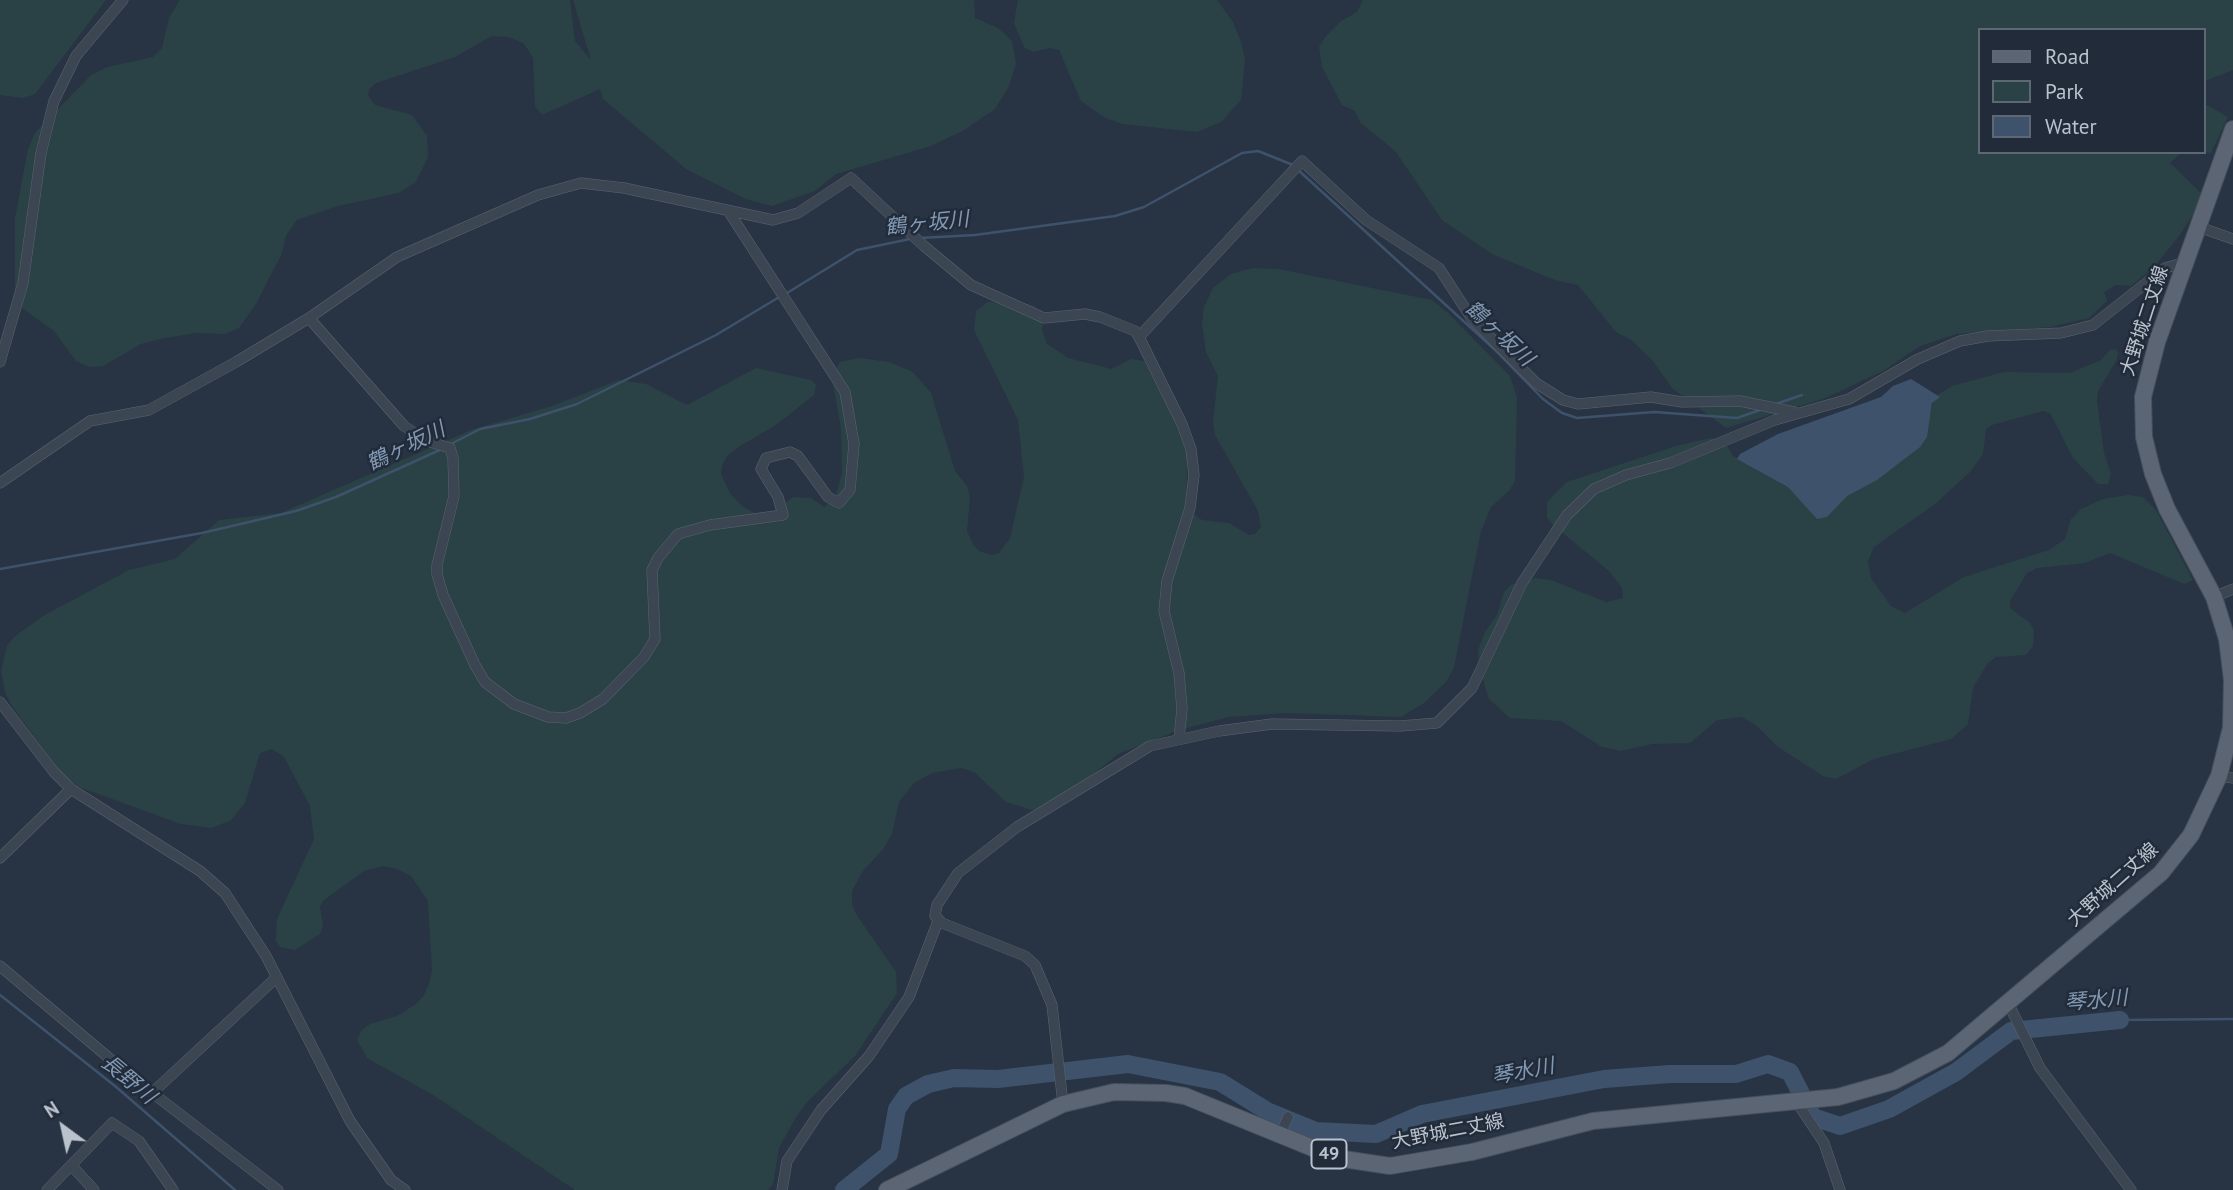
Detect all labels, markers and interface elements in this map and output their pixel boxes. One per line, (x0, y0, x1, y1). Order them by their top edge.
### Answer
legend (1978, 28, 2205, 154)
text: Road (2045, 43, 2089, 70)
text: Park (2045, 78, 2084, 105)
text: Water (2045, 113, 2097, 140)
water label: 鶴ヶ坂川 (884, 207, 970, 241)
street label: 大野城二丈線 (2117, 263, 2173, 379)
water label: 鶴ヶ坂川 (1460, 296, 1538, 372)
water label: 鶴ヶ坂川 (363, 417, 449, 477)
street label: 大野城二丈線 (2063, 838, 2163, 932)
water label: 琴水川 (2064, 986, 2128, 1016)
water label: 長野川 (96, 1050, 160, 1110)
water label: 琴水川 (1490, 1054, 1556, 1090)
north arrow (28, 1092, 98, 1162)
text: N (40, 1096, 63, 1123)
street label: 大野城二丈線 (1390, 1110, 1506, 1154)
road number: 49 (1312, 1140, 1346, 1168)

